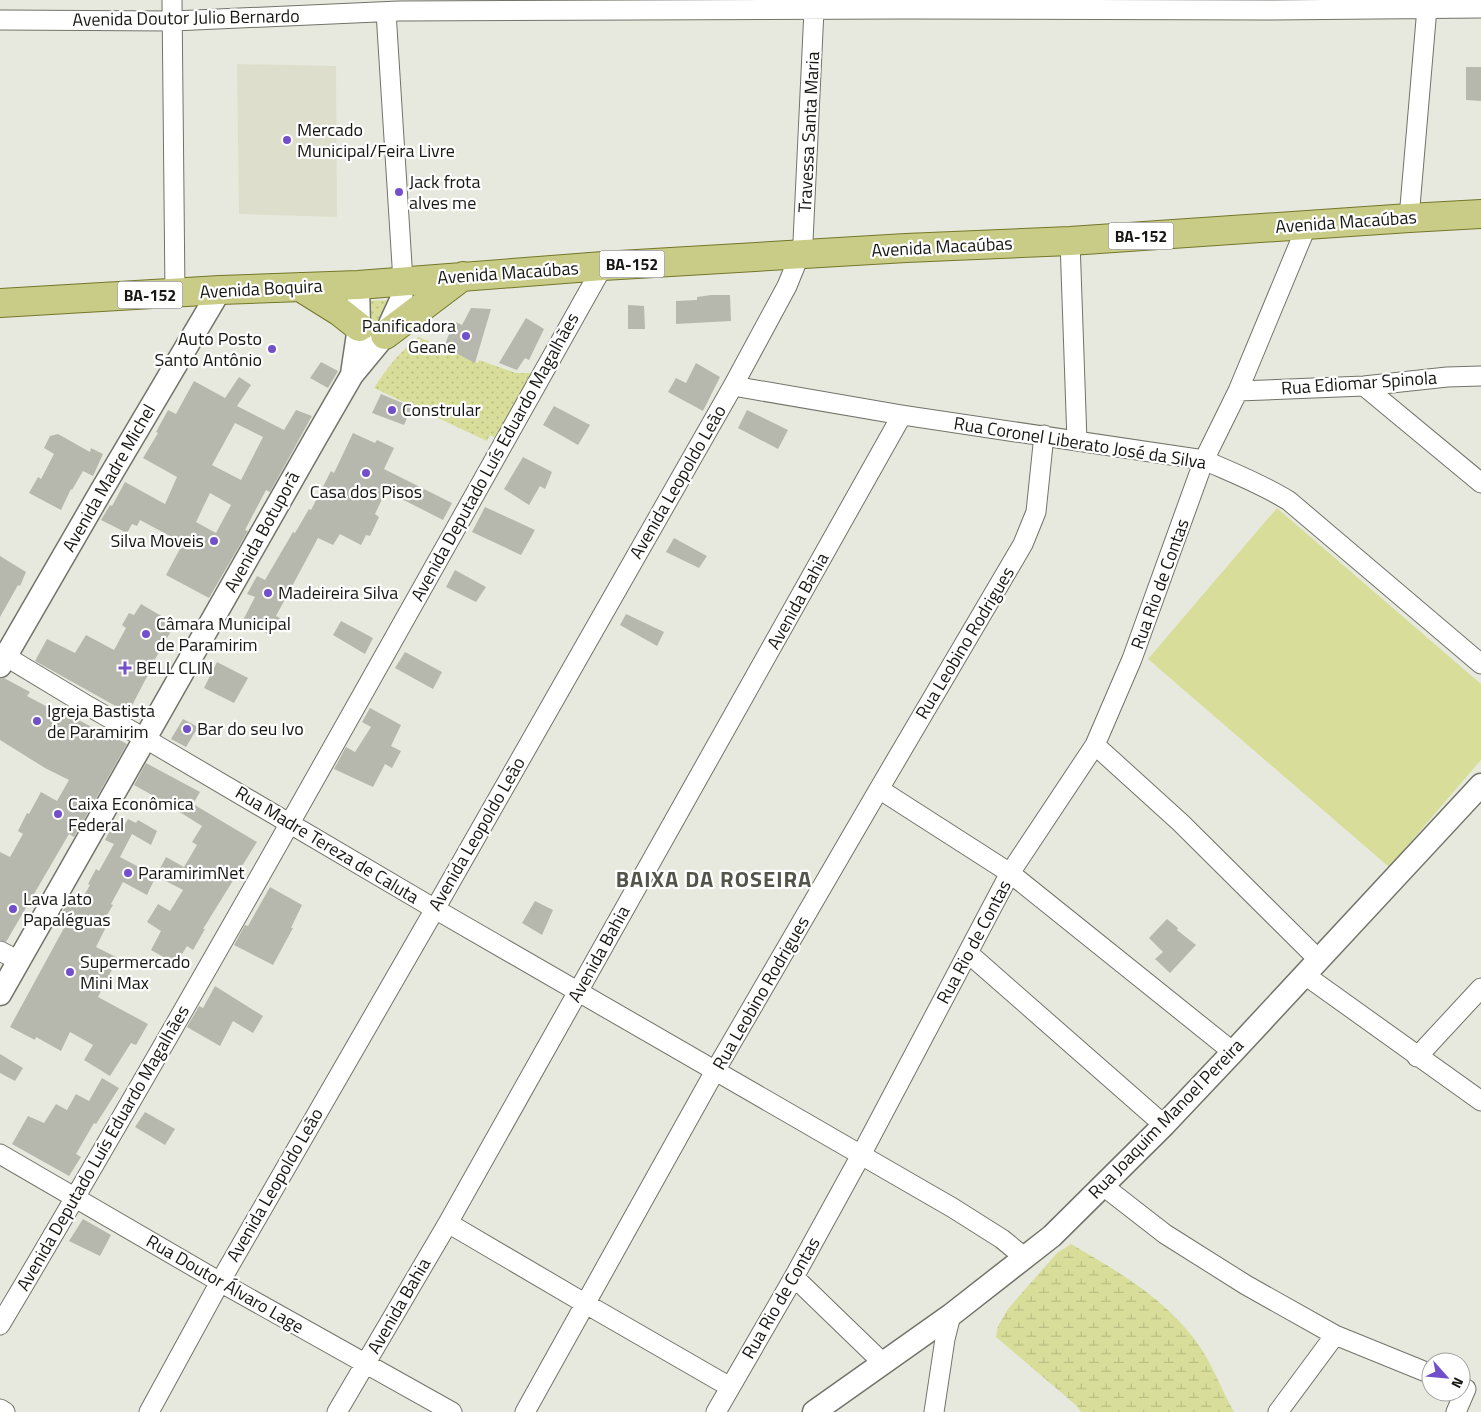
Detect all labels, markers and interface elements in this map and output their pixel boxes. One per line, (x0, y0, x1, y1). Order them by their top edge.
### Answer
street label: Avenida Doutor Julio Bernardo (72, 2, 300, 33)
street label: Travessa Santa Maria (791, 51, 826, 213)
place label: Mercado Municipal/Feira Livre (297, 116, 455, 164)
marker: Mercado Municipal/Feira Livre (281, 134, 293, 146)
place label: Jack frota alves me (409, 168, 480, 216)
marker: Jack frota alves me (393, 186, 405, 198)
street label: Avenida Macaúbas (1274, 203, 1417, 240)
road number: BA-152 (1108, 222, 1174, 250)
street label: Avenida Macaúbas (871, 229, 1013, 264)
road number: BA-152 (600, 250, 664, 278)
street label: Avenida Macaúbas (436, 254, 579, 291)
street label: Avenida Boquira (199, 272, 323, 305)
road number: BA-152 (118, 282, 182, 308)
street label: Avenida Deputado Luís Eduardo Magalhães (404, 308, 585, 606)
place label: Panificadora Geane (362, 312, 456, 360)
place label: Auto Posto Santo Antônio (155, 325, 262, 373)
marker: Panificadora Geane (460, 330, 472, 342)
marker: Auto Posto Santo Antônio (266, 343, 278, 355)
street label: Rua Ediomar Spinola (1280, 364, 1438, 401)
place label: Constrular (402, 396, 481, 423)
street label: Avenida Madre Michel (55, 399, 162, 557)
street label: Avenida Leopoldo Leão (622, 400, 733, 564)
marker: Constrular (386, 404, 398, 416)
street label: Rua Coronel Liberato José da Silva (952, 409, 1208, 476)
street label: Avenida Botuporã (217, 466, 306, 597)
marker: Casa dos Pisos (360, 467, 372, 479)
place label: Casa dos Pisos (310, 478, 422, 505)
street label: Rua Rio de Contas (1123, 515, 1196, 653)
place label: Silva Moveis (110, 527, 204, 554)
marker: Silva Moveis (208, 535, 220, 547)
street label: Avenida Bahia (760, 547, 835, 654)
street label: Rua Leobino Rodrigues (908, 561, 1021, 724)
place label: Madeireira Silva (278, 579, 398, 606)
marker: Madeireira Silva (262, 587, 274, 599)
place label: Câmara Municipal de Paramirim (156, 610, 291, 658)
marker: Câmara Municipal de Paramirim (140, 628, 152, 640)
place label: BELL CLIN (136, 654, 213, 681)
marker: BELL CLIN (118, 661, 132, 675)
place label: Igreja Bastista de Paramirim (47, 697, 155, 745)
marker: Igreja Bastista de Paramirim (31, 715, 43, 727)
place label: Bar do seu Ivo (197, 715, 304, 742)
marker: Bar do seu Ivo (181, 723, 193, 735)
street label: Avenida Leopoldo Leão (421, 752, 532, 916)
street label: Rua Madre Tereza de Caluta (230, 779, 424, 910)
place label: Caixa Econômica Federal (68, 790, 194, 838)
marker: Caixa Econômica Federal (52, 808, 64, 820)
place label: ParamirimNet (138, 859, 245, 886)
district label: BAIXA DA ROSEIRA (616, 862, 812, 896)
marker: ParamirimNet (122, 867, 134, 879)
street label: Rua Rio de Contas (929, 875, 1018, 1009)
place label: Lava Jato Papaléguas (23, 885, 111, 933)
street label: Avenida Bahia (561, 900, 636, 1007)
marker: Lava Jato Papaléguas (7, 903, 19, 915)
street label: Rua Leobino Rodrigues (705, 911, 816, 1075)
place label: Supermercado Mini Max (80, 948, 190, 996)
marker: Supermercado Mini Max (64, 966, 76, 978)
street label: Avenida Deputado Luís Eduardo Magalhães (9, 1000, 196, 1296)
street label: Rua Joaquim Manoel Pereira (1082, 1032, 1250, 1205)
street label: Avenida Leopoldo Leão (219, 1103, 330, 1267)
street label: Rua Doutor Álvaro Lage (141, 1227, 309, 1340)
street label: Rua Rio de Contas (735, 1232, 827, 1364)
street label: Avenida Bahia (360, 1253, 437, 1359)
north arrow (1421, 1352, 1471, 1402)
text: N (1446, 1374, 1470, 1392)

